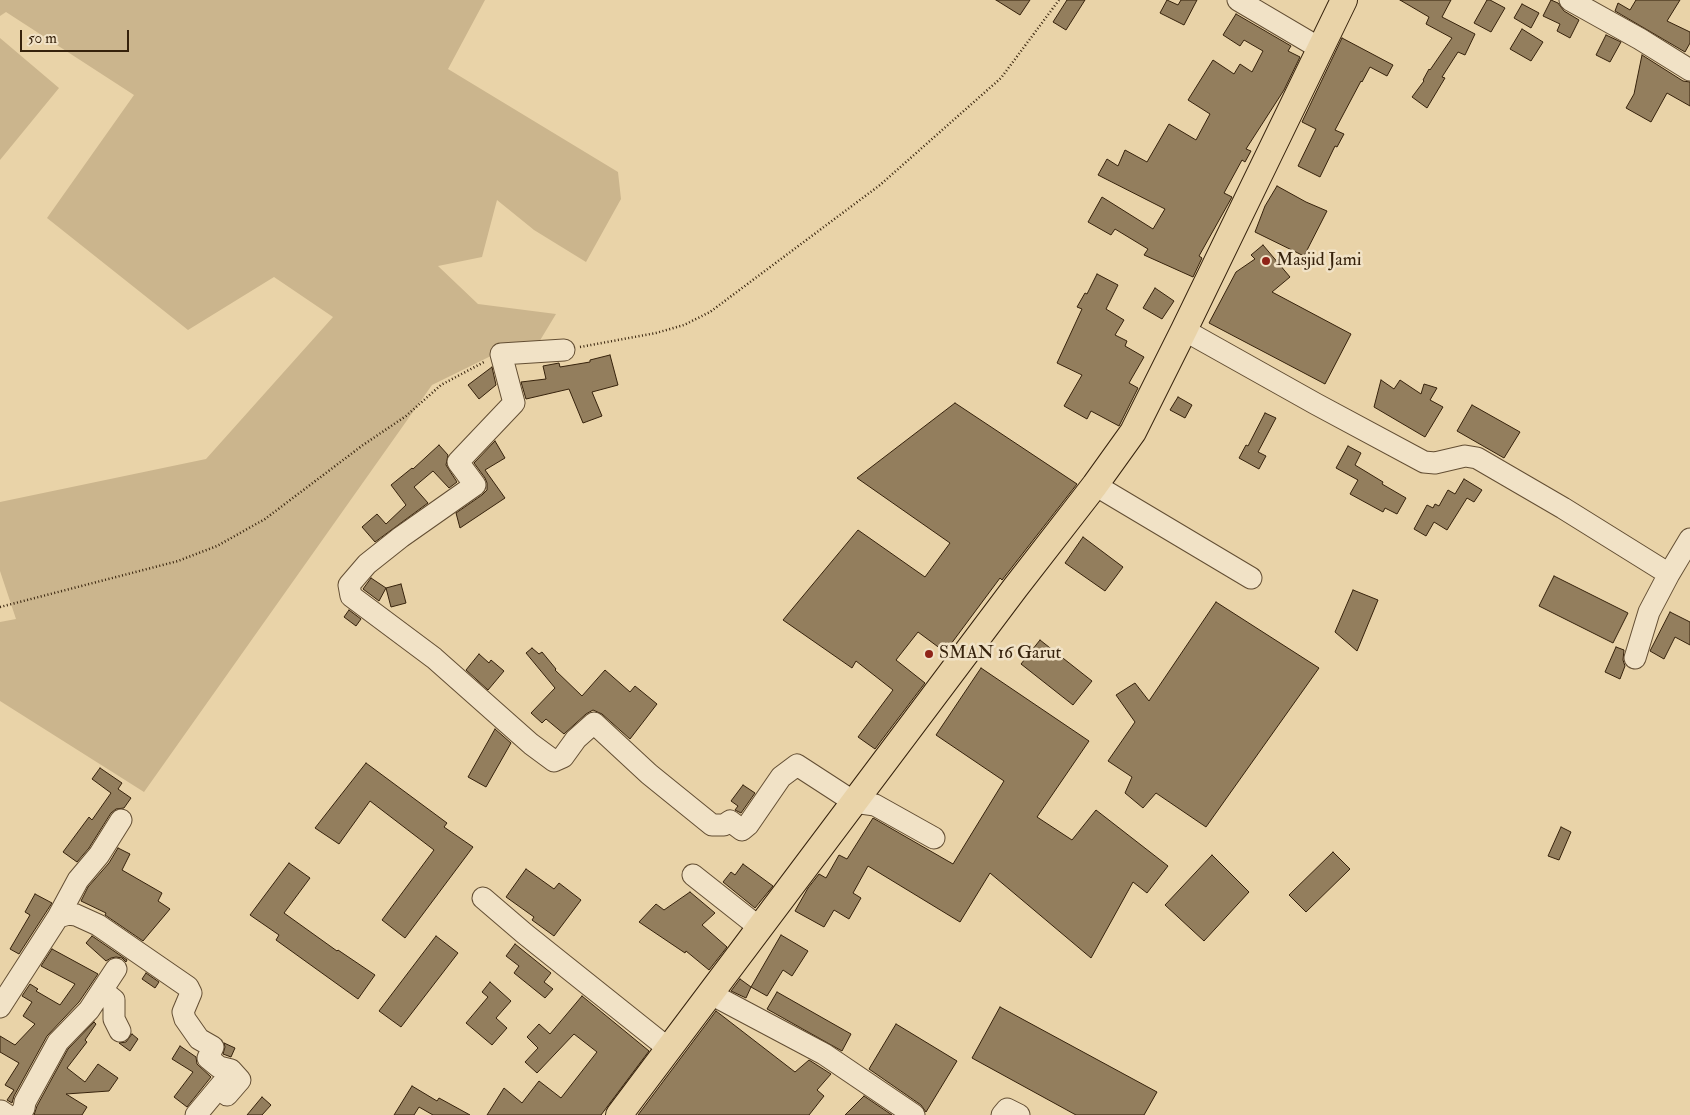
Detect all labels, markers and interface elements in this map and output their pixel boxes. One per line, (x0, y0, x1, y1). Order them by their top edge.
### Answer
scale bar (22, 20, 131, 52)
text: 50 m (28, 29, 57, 48)
place label: Masjid Jami (1276, 250, 1361, 272)
marker: Masjid Jami (1260, 255, 1272, 267)
place label: SMAN 16 Garut (939, 643, 1061, 665)
marker: SMAN 16 Garut (923, 648, 935, 660)

